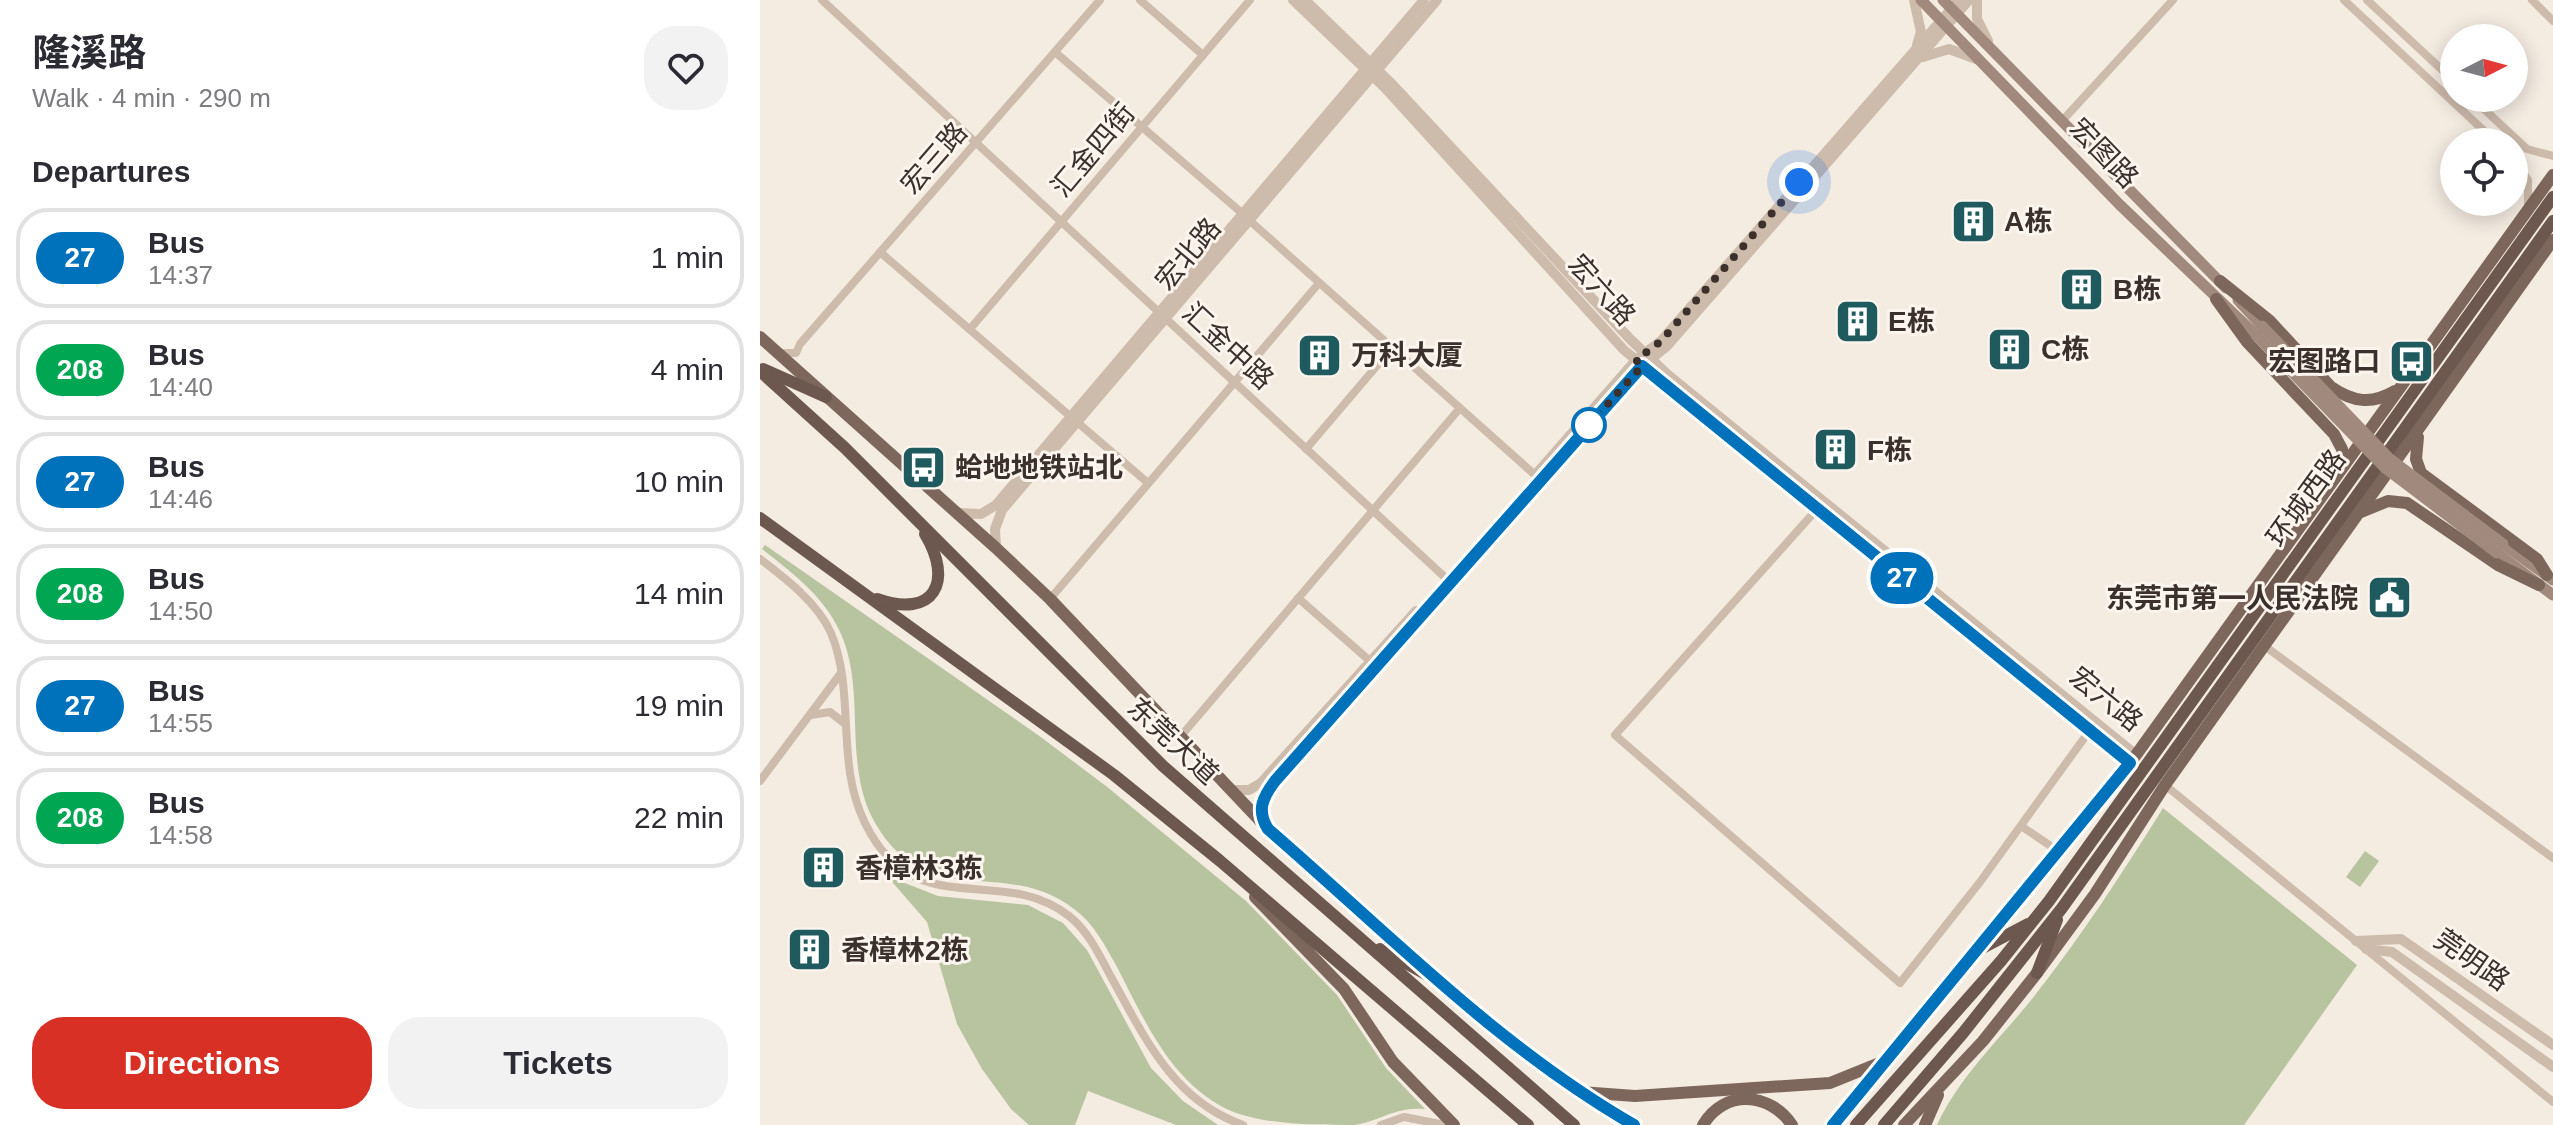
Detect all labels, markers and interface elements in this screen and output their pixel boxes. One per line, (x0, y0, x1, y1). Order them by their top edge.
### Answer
north arrow (2440, 24, 2528, 112)
map controls (2440, 24, 2528, 216)
button: heart (644, 26, 728, 110)
text: 隆溪路 (32, 32, 146, 74)
text: Walk · 4 min · 290 m (32, 83, 271, 113)
street label: 汇金四街 (1045, 97, 1141, 203)
street label: 宏图路 (2064, 112, 2144, 194)
street label: 宏三路 (895, 116, 973, 200)
button: locate (2440, 128, 2528, 216)
text: Departures (32, 155, 190, 188)
your location (1779, 162, 1819, 202)
building icon: A栋 (1949, 197, 1997, 245)
place label: A栋 (2004, 206, 2052, 237)
street label: 宏北路 (1149, 212, 1227, 296)
text: Bus (148, 226, 205, 259)
text: 1 min (651, 241, 724, 274)
text: 27 (64, 242, 96, 273)
street label: 宏六路 (1562, 248, 1642, 332)
text: 14:37 (148, 260, 213, 290)
building icon: B栋 (2058, 265, 2106, 313)
place label: B栋 (2113, 274, 2161, 305)
street label: 汇金中路 (1176, 296, 1280, 396)
building icon: E栋 (1833, 297, 1881, 345)
place label: E栋 (1888, 306, 1935, 337)
building icon: C栋 (1986, 325, 2034, 373)
building icon: 万科大厦 (1296, 331, 1344, 379)
place label: C栋 (2041, 334, 2089, 365)
bus stop icon: 宏图路口 (2387, 337, 2435, 385)
text: Bus (148, 338, 205, 371)
place label: 万科大厦 (1351, 340, 1463, 371)
place label: 宏图路口 (2268, 346, 2380, 377)
text: 4 min (651, 353, 724, 386)
text: 208 (57, 354, 103, 385)
text: 14:40 (148, 372, 213, 402)
unlabelled marker (1572, 408, 1606, 442)
building icon: F栋 (1812, 426, 1860, 474)
place label: F栋 (1867, 435, 1912, 466)
bus stop icon: 蛤地地铁站北 (900, 443, 948, 491)
street label: 环城西路 (2261, 444, 2351, 552)
text: Bus (148, 450, 205, 483)
place label: 蛤地地铁站北 (955, 452, 1123, 483)
text: 10 min (634, 465, 724, 498)
text: 27 (64, 466, 96, 497)
text: 14:46 (148, 484, 213, 514)
line badge: 27 (1866, 552, 1938, 604)
text: Bus (148, 562, 205, 595)
text: 27 (1886, 562, 1918, 593)
public building icon: 东莞市第一人民法院 (2365, 574, 2413, 622)
text: 14 min (634, 577, 724, 610)
text: 208 (57, 578, 103, 609)
place label: 东莞市第一人民法院 (2106, 583, 2358, 614)
text: 14:50 (148, 596, 213, 626)
street label: 宏六路 (2064, 661, 2148, 737)
text: Bus (148, 674, 205, 707)
text: 19 min (634, 689, 724, 722)
text: 27 (64, 690, 96, 721)
street label: 东莞大道 (1121, 691, 1225, 791)
text: 14:55 (148, 708, 213, 738)
text: Bus (148, 786, 205, 819)
text: 22 min (634, 801, 724, 834)
text: 208 (57, 802, 103, 833)
text: 14:58 (148, 820, 213, 850)
building icon: 香樟林3栋 (800, 844, 848, 892)
place label: 香樟林3栋 (855, 853, 983, 884)
street label: 莞明路 (2429, 923, 2515, 997)
building icon: 香樟林2栋 (786, 926, 834, 974)
place label: 香樟林2栋 (841, 935, 969, 966)
button: Directions (32, 1017, 372, 1109)
button: Tickets (388, 1017, 728, 1109)

